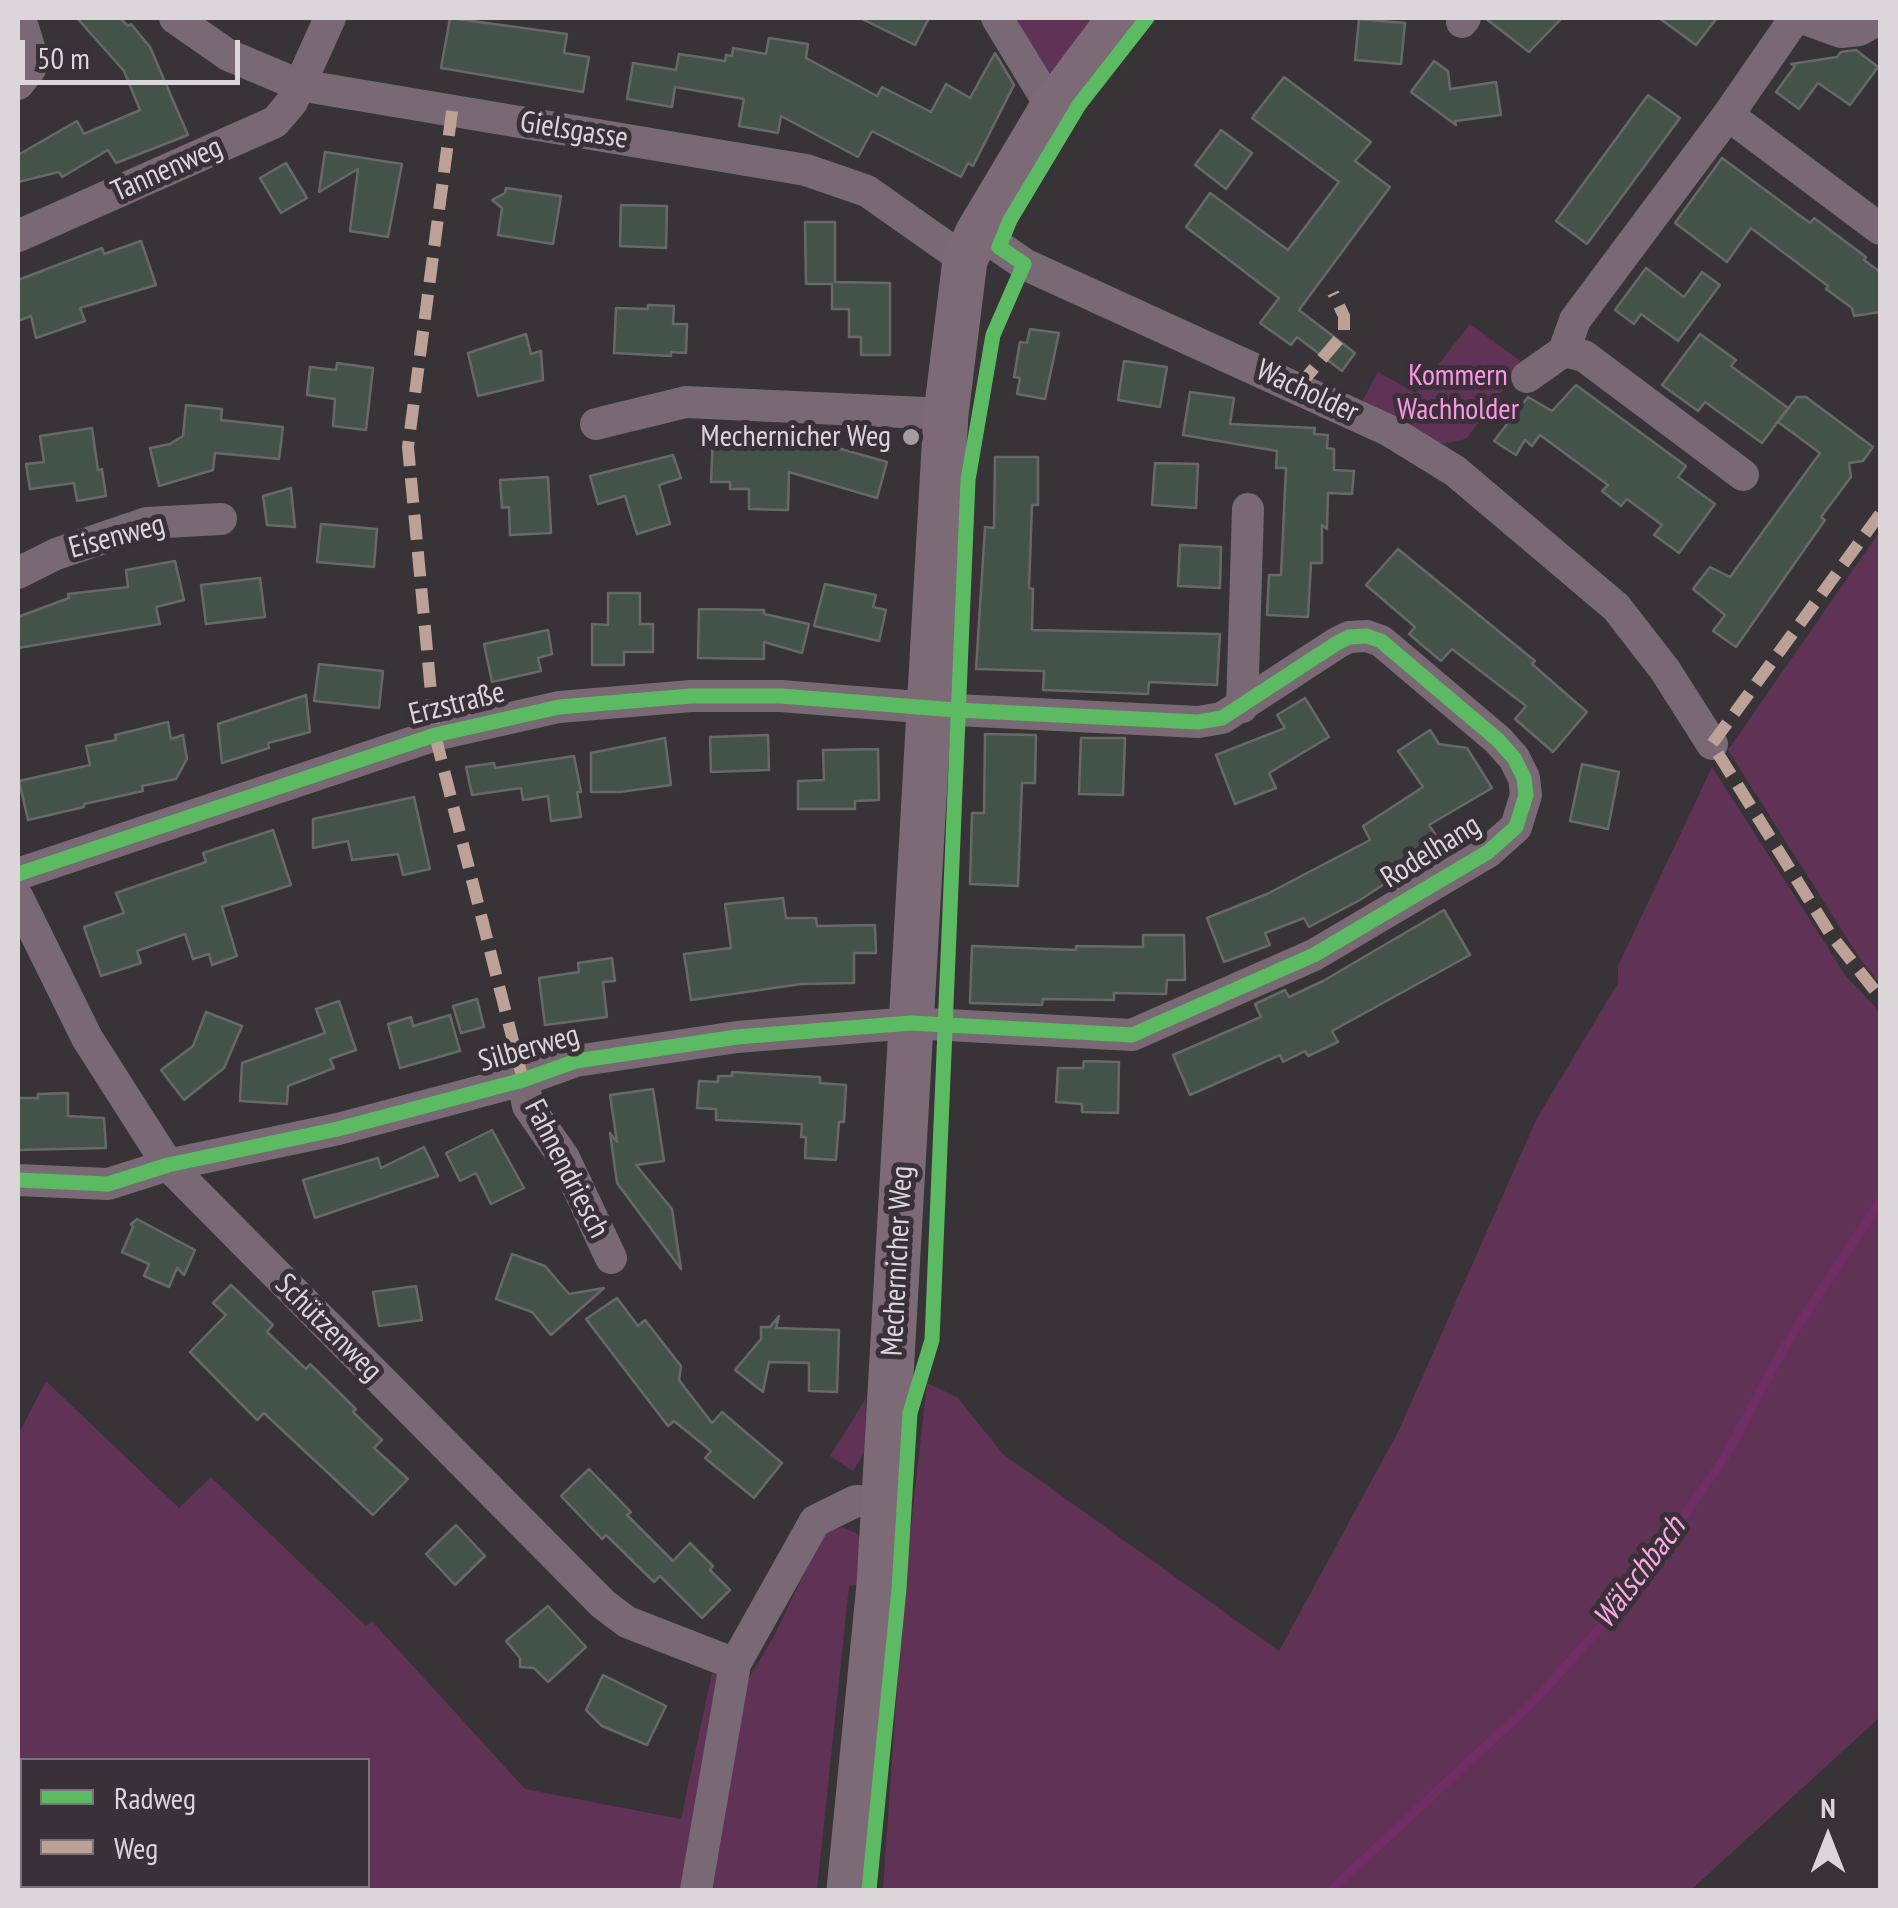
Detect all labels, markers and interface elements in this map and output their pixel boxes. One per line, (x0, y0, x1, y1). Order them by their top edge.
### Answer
scale bar (25, 20, 245, 82)
text: 50 m (37, 38, 90, 77)
street label: Gielsgasse (518, 105, 630, 157)
street label: Tannenweg (106, 130, 228, 210)
street label: Wacholder (1250, 353, 1364, 431)
park label: Kommern Wachholder (1397, 358, 1519, 428)
place label: Mechernicher Weg (701, 419, 891, 455)
marker: Mechernicher Weg (900, 426, 922, 448)
street label: Eisenweg (65, 507, 169, 567)
street label: Erzstraße (405, 675, 509, 733)
street label: Rodelhang (1375, 808, 1487, 896)
street label: Silberweg (475, 1018, 583, 1080)
street label: Fahnendriesch (516, 1094, 616, 1244)
street label: Mechernicher Weg (875, 1165, 921, 1357)
street label: Schützenweg (267, 1267, 389, 1389)
water label: Wälschbach (1586, 1510, 1694, 1636)
legend (20, 1758, 370, 1888)
text: Radweg (114, 1778, 196, 1817)
north arrow (1778, 1788, 1878, 1888)
text: N (1820, 1789, 1836, 1826)
text: Weg (114, 1828, 158, 1867)

